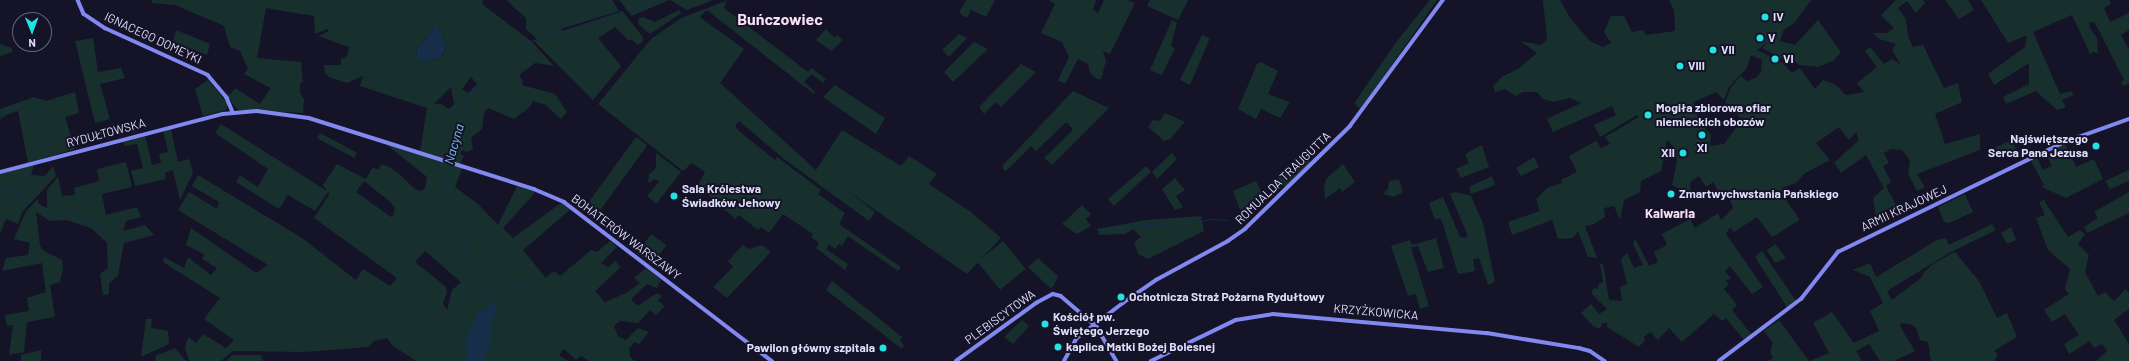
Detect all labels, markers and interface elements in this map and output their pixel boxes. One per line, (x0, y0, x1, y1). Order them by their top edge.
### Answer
street label: IGNACEGO DOMEYKI (102, 9, 204, 67)
district label: Buńczowiec (737, 9, 823, 29)
place label: IV (1773, 10, 1784, 24)
north arrow (12, 12, 52, 52)
marker: IV (1760, 12, 1770, 22)
place label: V (1768, 31, 1775, 45)
marker: V (1755, 33, 1765, 43)
text: N (28, 37, 36, 50)
place label: VII (1721, 43, 1735, 57)
marker: VII (1708, 45, 1718, 55)
place label: VI (1783, 52, 1794, 66)
marker: VI (1770, 54, 1780, 64)
place label: VIII (1688, 59, 1705, 73)
marker: VIII (1675, 61, 1685, 71)
place label: Mogiła zbiorowa ofiar niemieckich obozów (1656, 101, 1771, 129)
marker: Mogiła zbiorowa ofiar niemieckich obozów (1643, 110, 1653, 120)
street label: RYDUŁTOWSKA (65, 116, 147, 150)
water label: Nacyna (441, 122, 467, 166)
street label: ROMUALDA TRAUGUTTA (1232, 129, 1334, 227)
marker: XI (1697, 130, 1707, 140)
place label: Najświętszego Serca Pana Jezusa (1988, 132, 2088, 160)
place label: XI (1697, 141, 1707, 155)
marker: Najświętszego Serca Pana Jezusa (2091, 141, 2101, 151)
place label: XII (1661, 146, 1675, 160)
marker: XII (1678, 148, 1688, 158)
place label: Sala Królestwa Świadków Jehowy (682, 182, 780, 210)
street label: ARMII KRAJOWEJ (1859, 182, 1949, 234)
place label: Zmartwychwstania Pańskiego (1679, 187, 1839, 201)
marker: Zmartwychwstania Pańskiego (1666, 189, 1676, 199)
street label: BOHATERÓW WARSZAWY (569, 191, 683, 283)
marker: Sala Królestwa Świadków Jehowy (669, 191, 679, 201)
district label: Kalwaria (1645, 205, 1695, 221)
street label: PLEBISCYTOWA (962, 287, 1038, 347)
place label: Ochotnicza Straż Pożarna Rydułtowy (1129, 290, 1324, 304)
marker: Ochotnicza Straż Pożarna Rydułtowy (1116, 292, 1126, 302)
street label: KRZYŻKOWICKA (1333, 301, 1419, 323)
place label: Kościół pw. Świętego Jerzego (1053, 310, 1149, 338)
marker: Kościół pw. Świętego Jerzego (1040, 319, 1050, 329)
place label: kaplica Matki Bożej Bolesnej (1066, 340, 1215, 354)
place label: Pawilon główny szpitala (747, 341, 875, 355)
marker: kaplica Matki Bożej Bolesnej (1053, 342, 1063, 352)
marker: Pawilon główny szpitala (878, 343, 888, 353)

